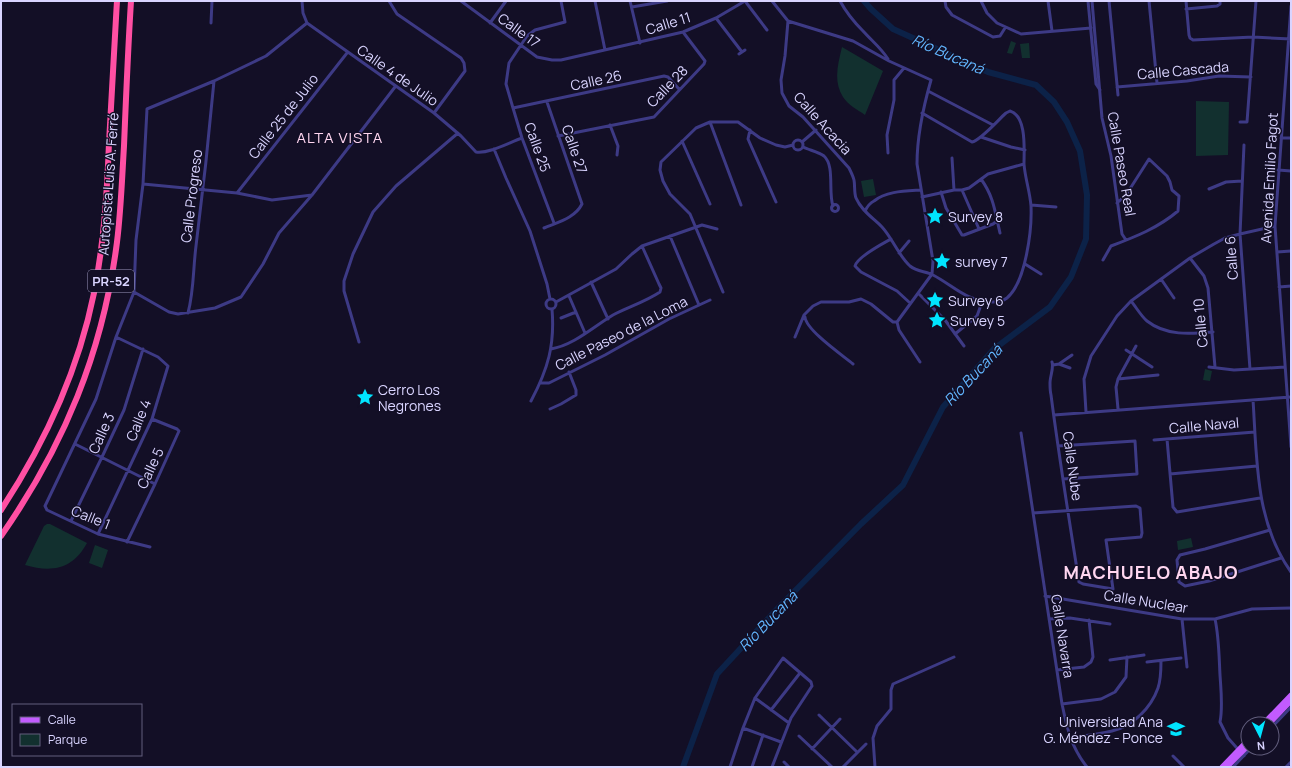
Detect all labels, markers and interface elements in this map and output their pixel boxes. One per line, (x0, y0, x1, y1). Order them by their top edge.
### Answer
street label: Calle 11 (643, 7, 693, 39)
street label: Calle 17 (494, 8, 544, 52)
water label: Río Bucaná (909, 29, 988, 79)
street label: Calle 4 de Julio (354, 40, 442, 110)
street label: Calle Cascada (1136, 57, 1230, 83)
street label: Calle 28 (642, 61, 692, 111)
street label: Calle 26 (569, 65, 623, 95)
street label: Calle 25 de Julio (244, 70, 322, 162)
street label: Calle Acacia (790, 88, 856, 158)
street label: Calle Paseo Real (1103, 110, 1141, 218)
street label: Autopista Luis A. Ferré (94, 112, 122, 256)
street label: Avenida Emilio Fagot (1256, 112, 1282, 244)
street label: Calle 25 (520, 120, 556, 174)
street label: Calle 27 (558, 122, 592, 176)
district label: ALTA VISTA (297, 127, 383, 148)
street label: Calle Progreso (176, 148, 206, 244)
place icon: Survey 8 (925, 206, 945, 226)
place label: Survey 8 (948, 207, 1003, 226)
street label: Calle 6 (1220, 235, 1242, 281)
place icon: survey 7 (932, 251, 952, 271)
place label: survey 7 (955, 252, 1008, 271)
road number: PR-52 (88, 270, 134, 292)
place icon: Survey 6 (925, 290, 945, 310)
street label: Calle Paseo de la Loma (552, 291, 690, 375)
place label: Survey 6 (948, 291, 1004, 310)
street label: Calle 10 (1188, 298, 1212, 348)
place icon: Survey 5 (927, 310, 947, 330)
place label: Survey 5 (950, 311, 1005, 330)
water label: Río Bucaná (939, 339, 1007, 410)
place label: Cerro Los Negrones (378, 380, 441, 415)
place icon: Cerro Los Negrones (355, 387, 375, 407)
street label: Calle 4 (121, 396, 155, 444)
street label: Calle 3 (84, 409, 118, 457)
street label: Calle Naval (1168, 412, 1240, 438)
street label: Calle Nube (1059, 430, 1087, 502)
street label: Calle 5 (132, 444, 168, 492)
street label: Calle 1 (69, 501, 113, 533)
district label: MACHUELO ABAJO (1063, 560, 1239, 584)
street label: Calle Nuclear (1103, 585, 1189, 617)
water label: Río Bucaná (734, 586, 803, 656)
street label: Calle Navarra (1047, 593, 1079, 679)
legend (12, 704, 142, 756)
text: Calle (48, 711, 76, 728)
place label: Universidad Ana G. Méndez - Ponce (1043, 712, 1163, 747)
north arrow (1240, 716, 1280, 756)
school or university icon: Universidad Ana G. Méndez - Ponce (1166, 719, 1186, 739)
text: Parque (48, 731, 87, 748)
text: N (1256, 739, 1266, 754)

